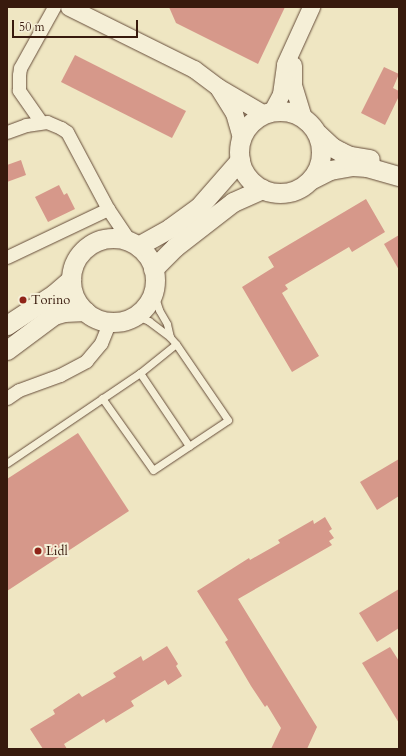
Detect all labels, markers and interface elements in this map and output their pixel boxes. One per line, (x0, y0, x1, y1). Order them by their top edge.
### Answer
scale bar (14, 12, 140, 38)
text: 50 m (19, 19, 45, 35)
place label: Torino (31, 292, 70, 308)
marker: Torino (18, 295, 28, 305)
place label: Lidl (46, 543, 68, 559)
marker: Lidl (33, 546, 43, 556)

